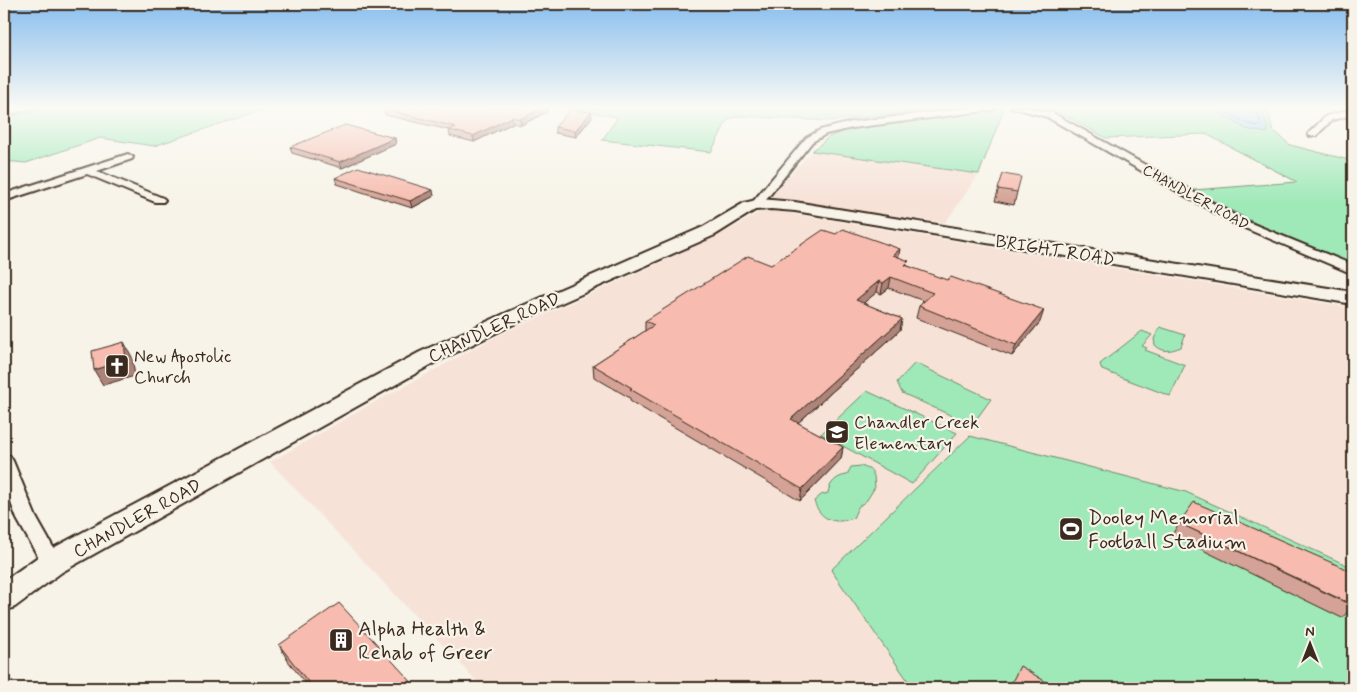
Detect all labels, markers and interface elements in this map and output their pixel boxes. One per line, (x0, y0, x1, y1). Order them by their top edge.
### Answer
street label: CHANDLER ROAD (1139, 160, 1252, 235)
street label: BRIGHT ROAD (994, 230, 1116, 272)
street label: CHANDLER ROAD (425, 287, 564, 369)
place label: New Apostolic Church (134, 345, 231, 390)
church icon: New Apostolic Church (104, 353, 130, 379)
place label: Chandler Creek Elementary (854, 411, 979, 456)
school or university icon: Chandler Creek Elementary (824, 419, 850, 445)
street label: CHANDLER ROAD (69, 474, 206, 564)
place label: Dooley Memorial Football Stadium (1088, 504, 1247, 556)
sports icon: Dooley Memorial Football Stadium (1058, 516, 1084, 542)
place label: Alpha Health & Rehab of Greer (358, 615, 493, 667)
north arrow (1284, 620, 1334, 670)
text: N (1305, 623, 1315, 641)
building icon: Alpha Health & Rehab of Greer (328, 627, 354, 653)

